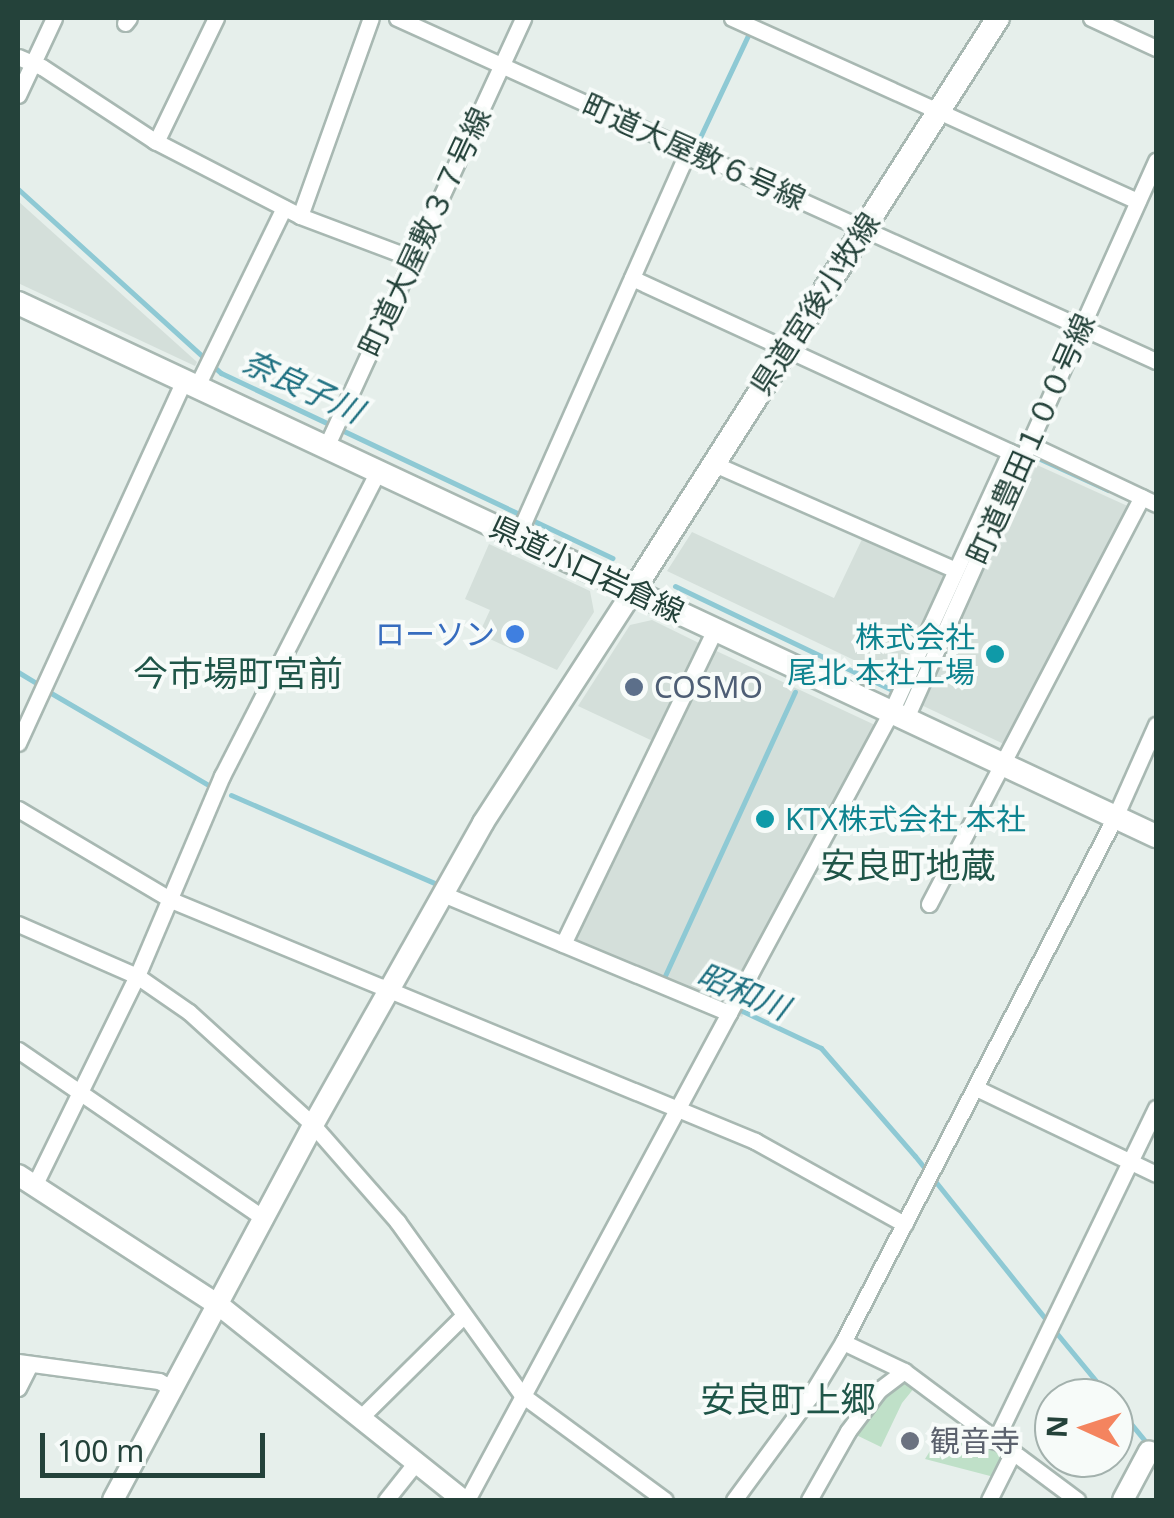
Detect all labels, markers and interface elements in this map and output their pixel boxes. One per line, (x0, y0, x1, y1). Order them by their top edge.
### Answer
street label: 町道大屋敷６号線 (577, 87, 811, 217)
street label: 町道大屋敷３７号線 (352, 102, 498, 362)
street label: 県道宮後小牧線 (743, 206, 887, 402)
street label: 町道豊田１００号線 (960, 308, 1102, 570)
water label: 奈良子川 (237, 342, 369, 430)
street label: 県道小口岩倉線 (484, 508, 690, 630)
place label: ローソン (375, 616, 495, 652)
place label: 株式会社 尾北 本社工場 (787, 619, 975, 690)
marker: ローソン (504, 623, 526, 645)
marker: 株式会社 尾北 本社工場 (984, 643, 1006, 665)
district label: 今市場町宮前 (133, 652, 343, 694)
place label: COSMO (654, 669, 763, 705)
marker: COSMO (623, 676, 645, 698)
place label: KTX株式会社 本社 (785, 801, 1026, 837)
marker: KTX株式会社 本社 (754, 808, 776, 830)
district label: 安良町地蔵 (821, 844, 995, 886)
water label: 昭和川 (691, 955, 795, 1027)
district label: 安良町上郷 (701, 1378, 875, 1420)
north arrow (1034, 1378, 1134, 1478)
scale bar (45, 1413, 270, 1475)
text: N (1036, 1414, 1076, 1439)
place label: 観音寺 (930, 1423, 1020, 1459)
text: 100 m (57, 1430, 144, 1471)
marker: 観音寺 (899, 1430, 921, 1452)

